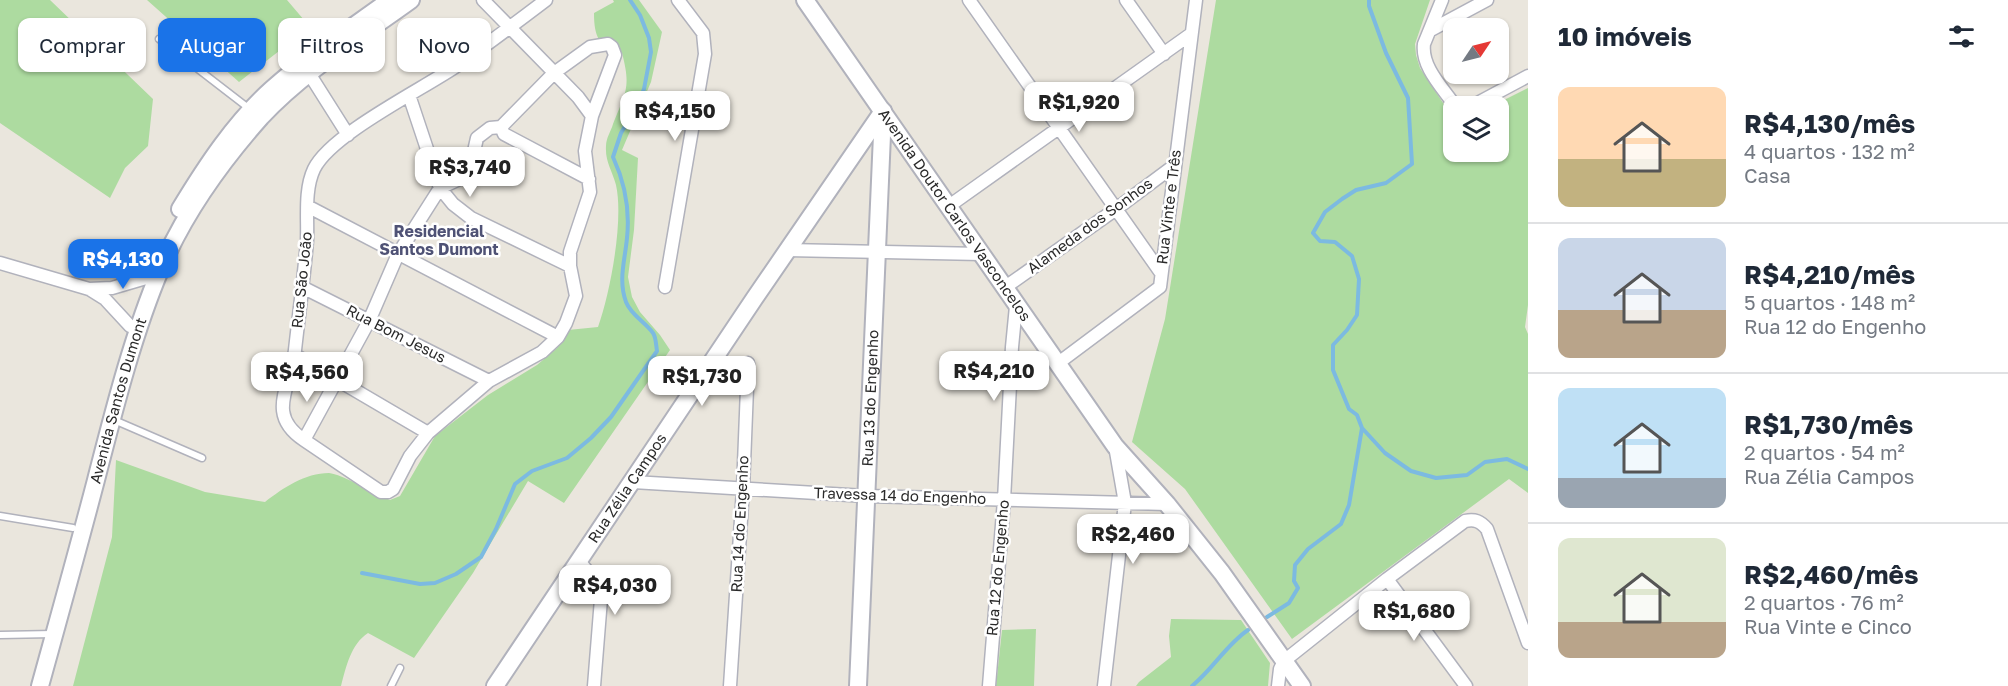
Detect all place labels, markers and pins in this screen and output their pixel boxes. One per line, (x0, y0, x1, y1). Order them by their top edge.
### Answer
pin: R$1,920 (1024, 82, 1134, 133)
pin: R$4,150 (620, 91, 730, 142)
pin: R$3,740 (415, 147, 525, 198)
pin: R$4,130 (68, 239, 178, 290)
pin: R$4,210 (939, 351, 1049, 402)
pin: R$4,560 (252, 352, 362, 403)
pin: R$1,730 (647, 356, 757, 407)
pin: R$2,460 (1078, 514, 1188, 565)
pin: R$4,030 (560, 565, 670, 616)
pin: R$1,680 (1359, 591, 1469, 642)

